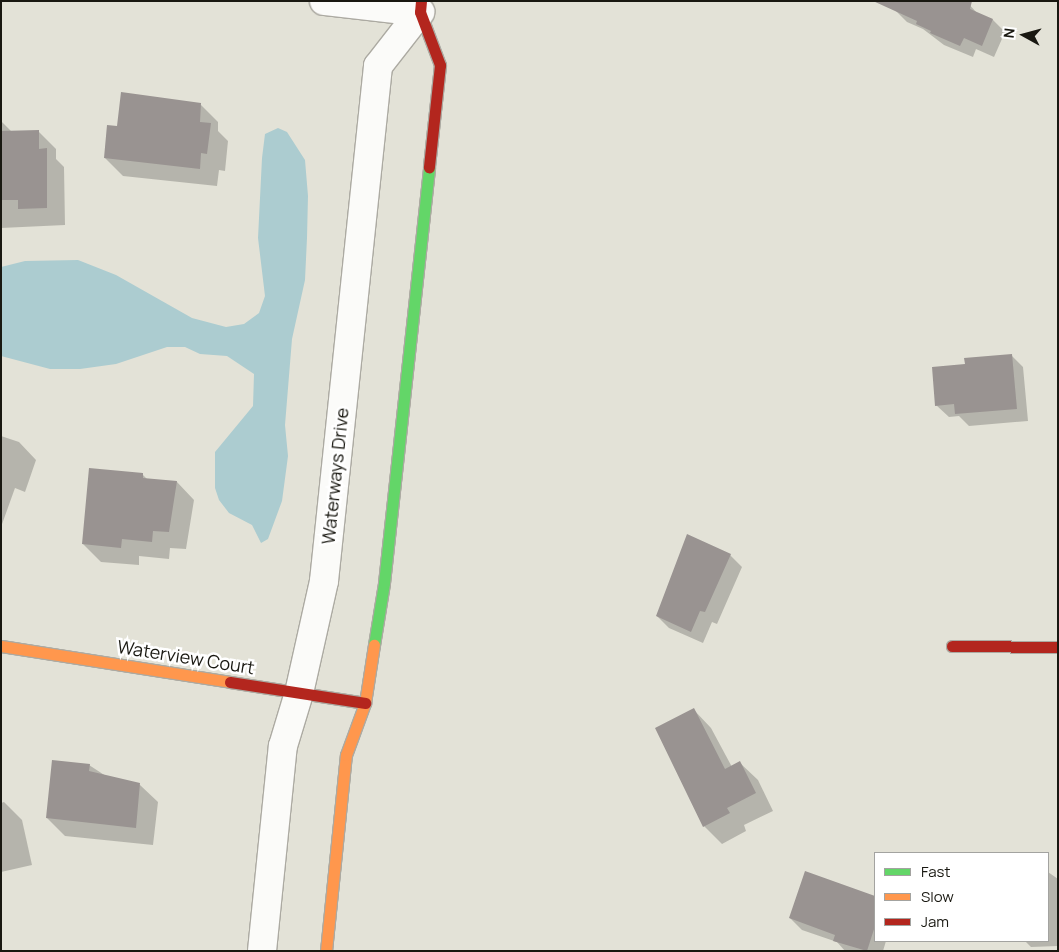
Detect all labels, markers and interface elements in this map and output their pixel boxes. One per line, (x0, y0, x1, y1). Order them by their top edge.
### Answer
north arrow (999, 10, 1049, 60)
text: N (999, 27, 1019, 39)
street label: Waterways Drive (317, 407, 353, 545)
street label: Waterview Court (116, 635, 256, 679)
legend (874, 852, 1049, 942)
text: Fast (921, 861, 950, 882)
text: Slow (921, 886, 954, 907)
text: Jam (921, 911, 949, 932)

